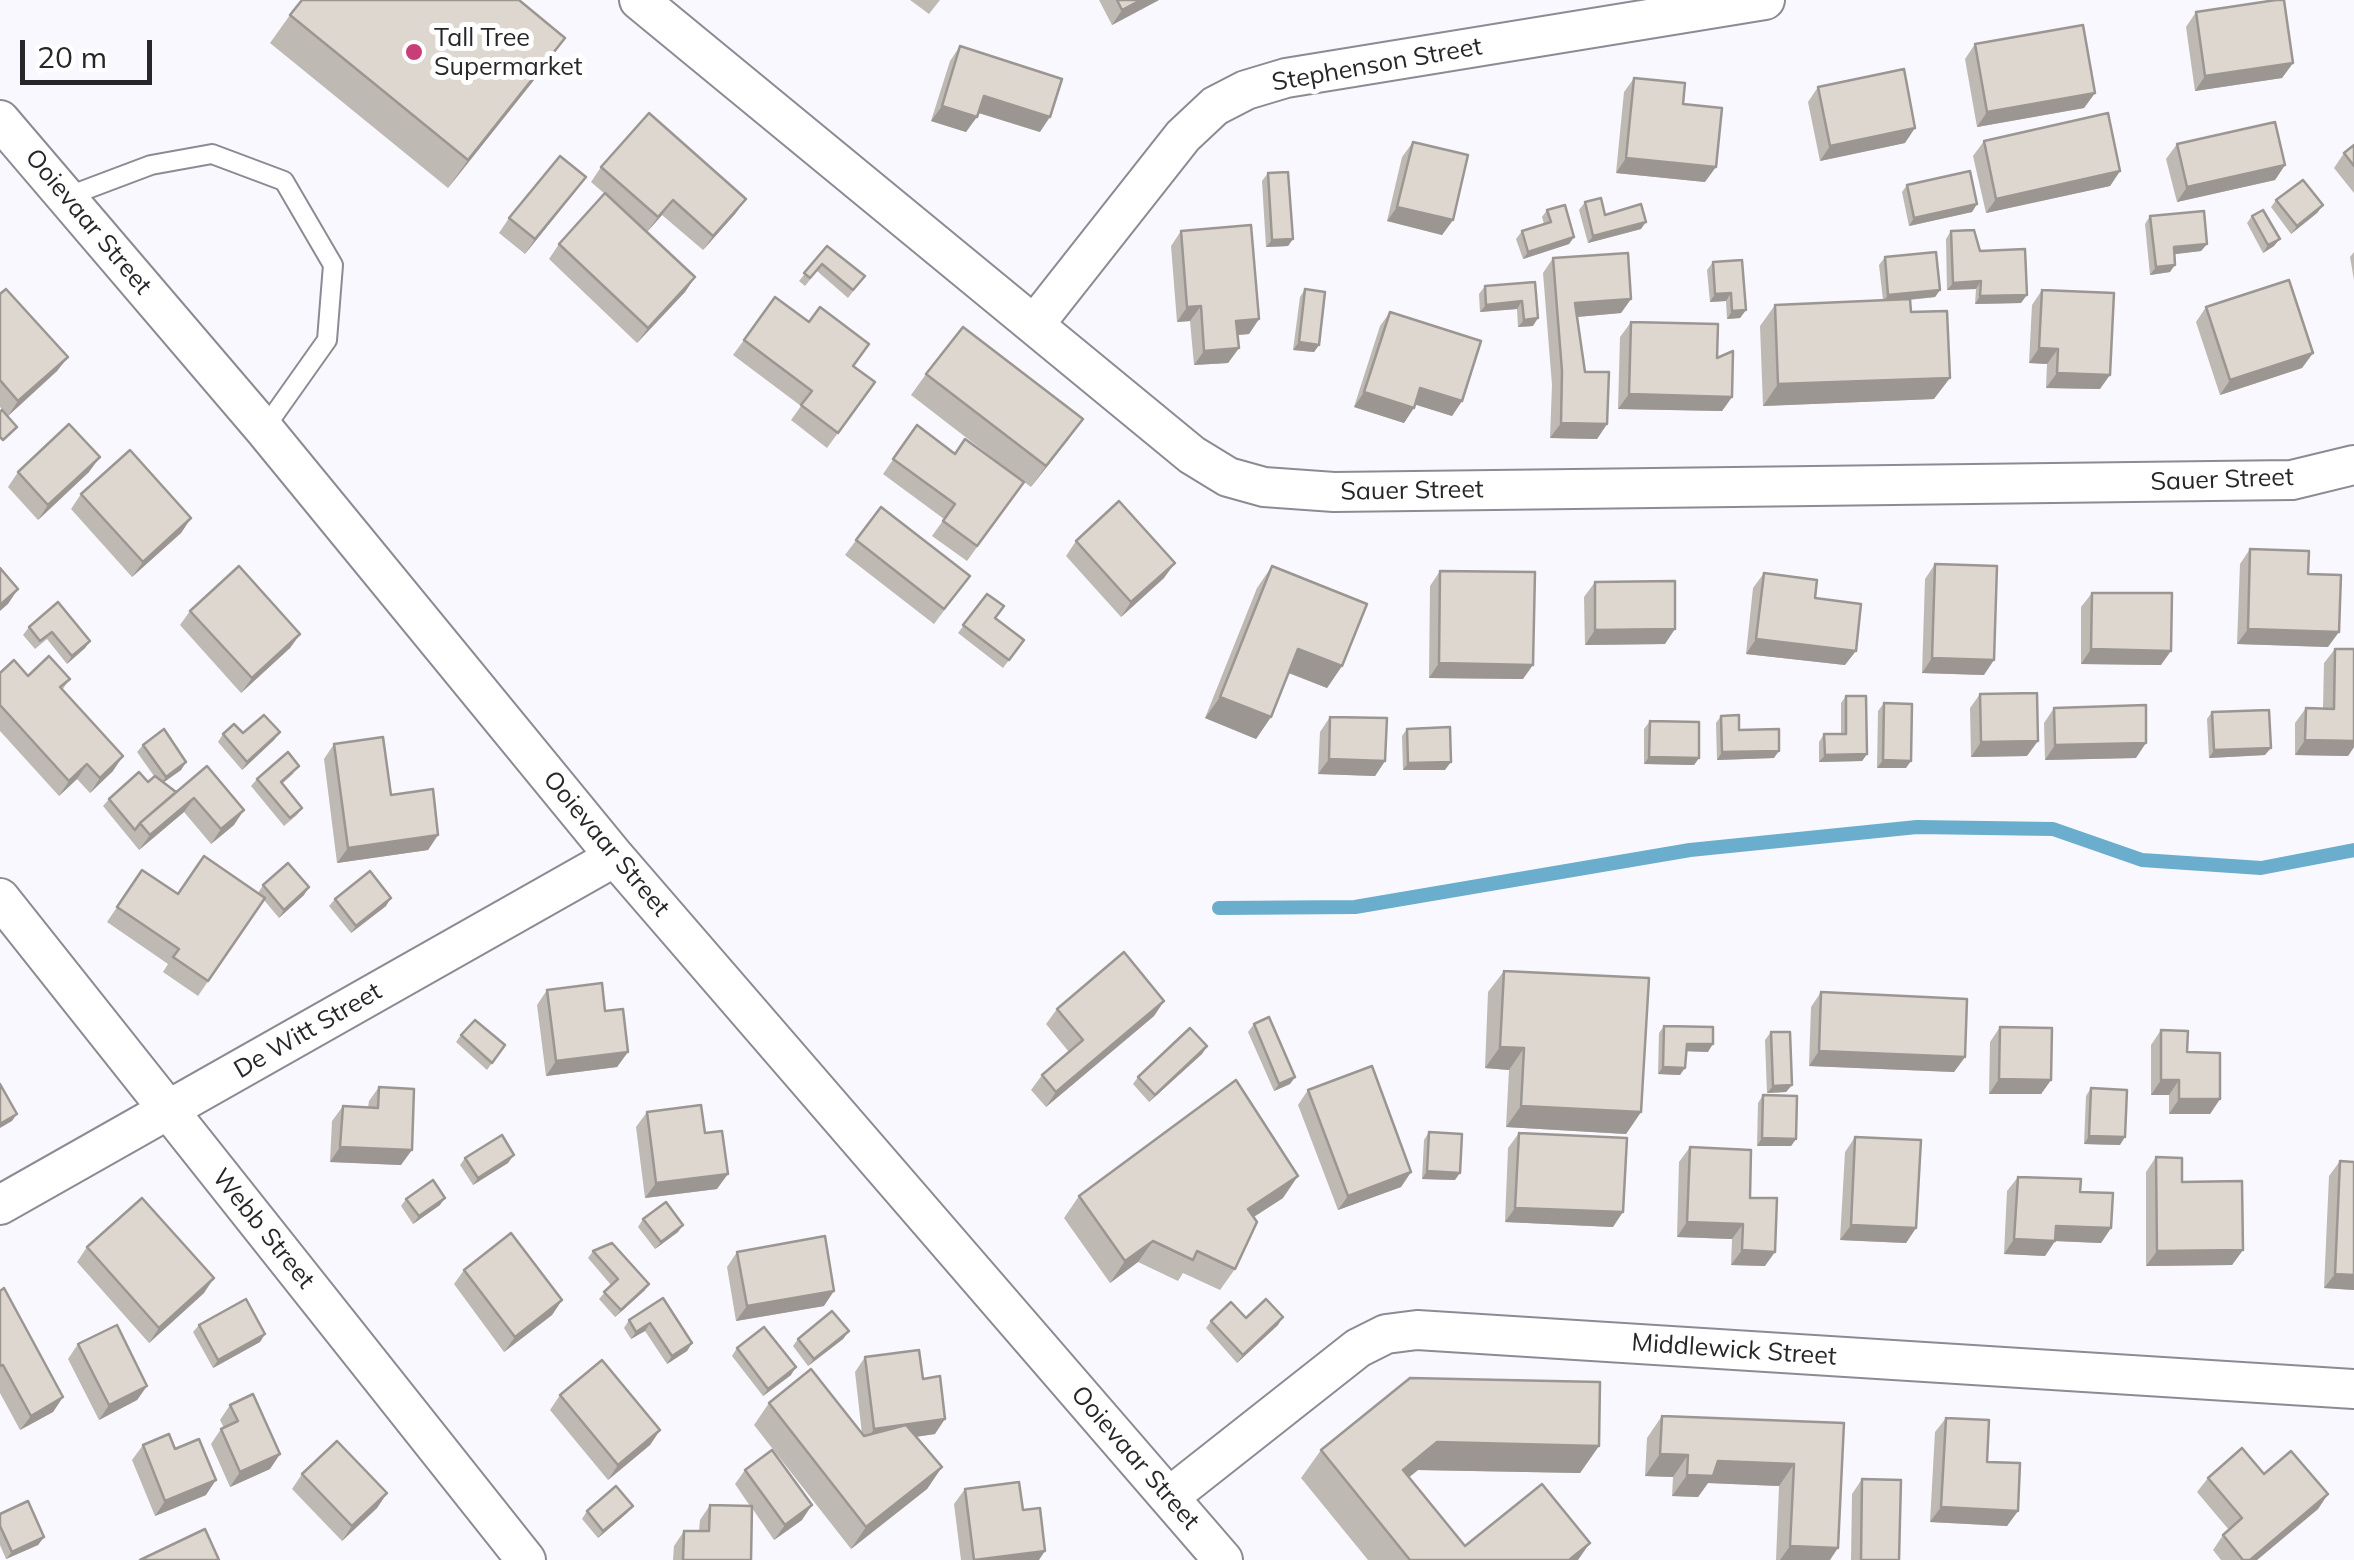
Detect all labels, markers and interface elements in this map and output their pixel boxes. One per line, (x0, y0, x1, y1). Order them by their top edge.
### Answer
scale bar (25, 20, 158, 82)
place label: Tall Tree Supermarket (434, 23, 583, 82)
street label: Stephenson Street (1270, 32, 1484, 98)
text: 20 m (37, 38, 107, 76)
marker: Tall Tree Supermarket (403, 41, 425, 63)
street label: Ooievaar Street (18, 143, 158, 301)
street label: Sauer Street (2150, 463, 2294, 497)
street label: Sauer Street (1340, 475, 1484, 507)
street label: Ooievaar Street (536, 765, 676, 923)
street label: De Witt Street (229, 977, 387, 1085)
street label: Webb Street (206, 1163, 320, 1295)
street label: Middlewick Street (1631, 1328, 1837, 1372)
street label: Ooievaar Street (1064, 1380, 1206, 1536)

